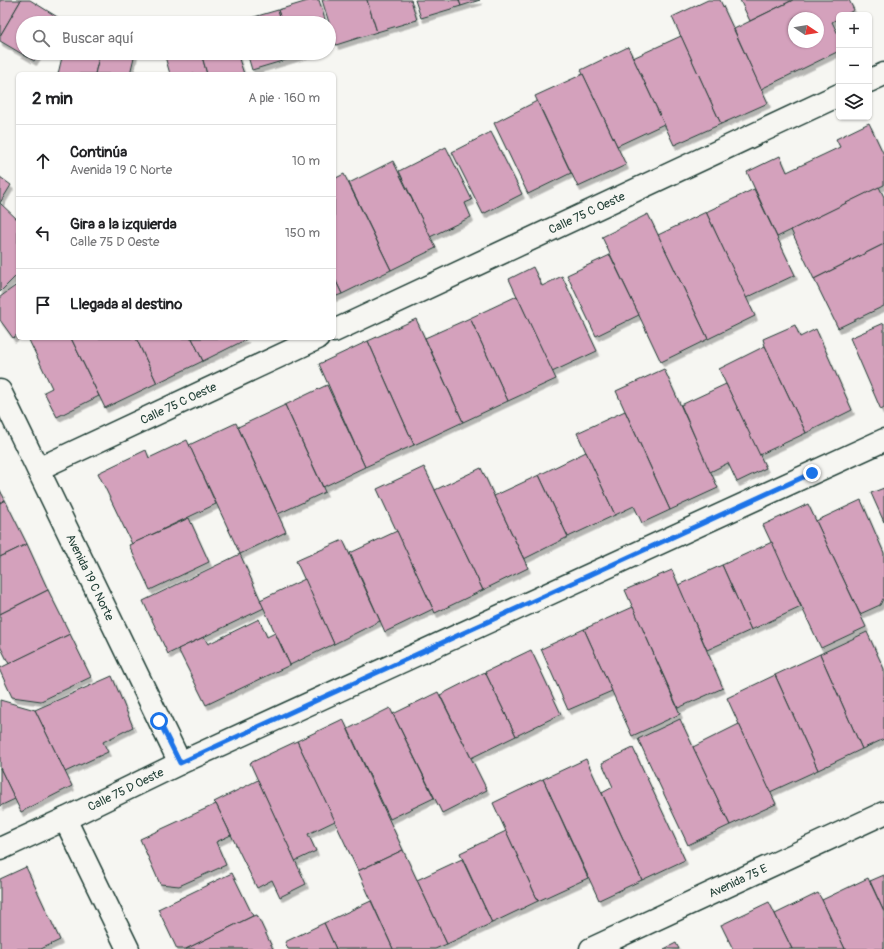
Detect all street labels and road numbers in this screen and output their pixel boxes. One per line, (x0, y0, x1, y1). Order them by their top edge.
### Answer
street label: Calle 75 C Oeste (546, 189, 627, 237)
street label: Calle 75 C Oeste (138, 379, 219, 428)
street label: Avenida 19 C Norte (63, 532, 117, 623)
street label: Calle 75 D Oeste (85, 765, 166, 814)
street label: Avenida 75 E (706, 861, 770, 901)

